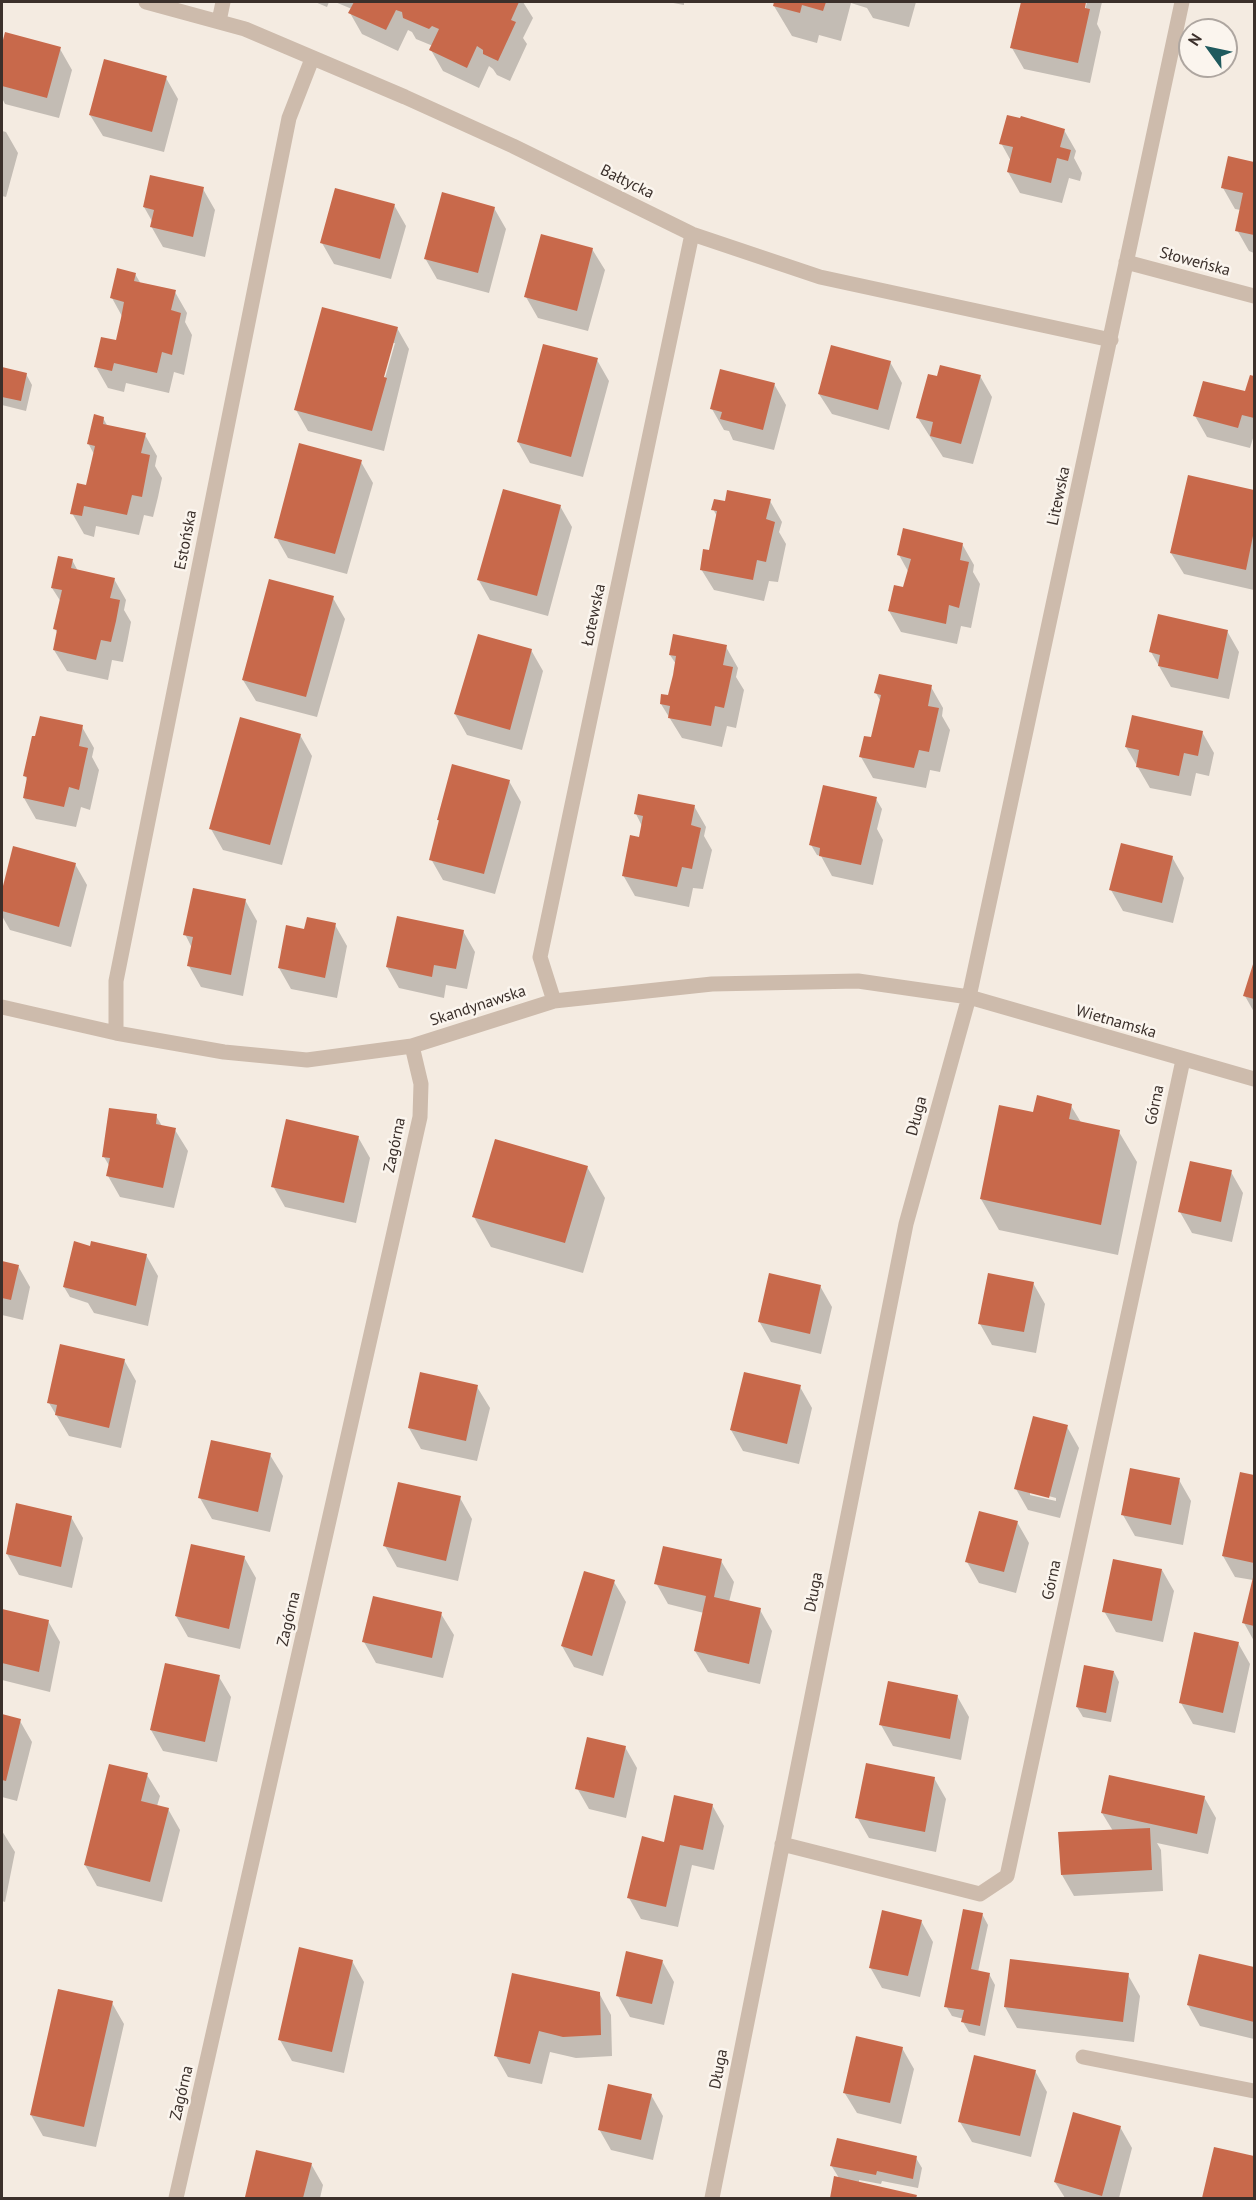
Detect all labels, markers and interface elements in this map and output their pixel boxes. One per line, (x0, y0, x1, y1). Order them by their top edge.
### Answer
north arrow (1178, 18, 1238, 78)
text: N (1183, 29, 1206, 49)
street label: Bałtycka (597, 161, 657, 203)
street label: Słoweńska (1158, 243, 1232, 281)
street label: Litewska (1043, 465, 1075, 527)
street label: Estońska (171, 509, 201, 571)
street label: Łotewska (578, 582, 610, 648)
street label: Skandynawska (428, 981, 528, 1031)
street label: Wietnamska (1073, 1001, 1159, 1043)
street label: Górna (1141, 1083, 1169, 1127)
street label: Długa (903, 1094, 931, 1138)
street label: Zagórna (380, 1116, 410, 1174)
street label: Górna (1038, 1558, 1066, 1602)
street label: Długa (801, 1570, 827, 1614)
street label: Zagórna (273, 1590, 305, 1648)
street label: Długa (706, 2047, 732, 2091)
street label: Zagórna (166, 2064, 198, 2122)

